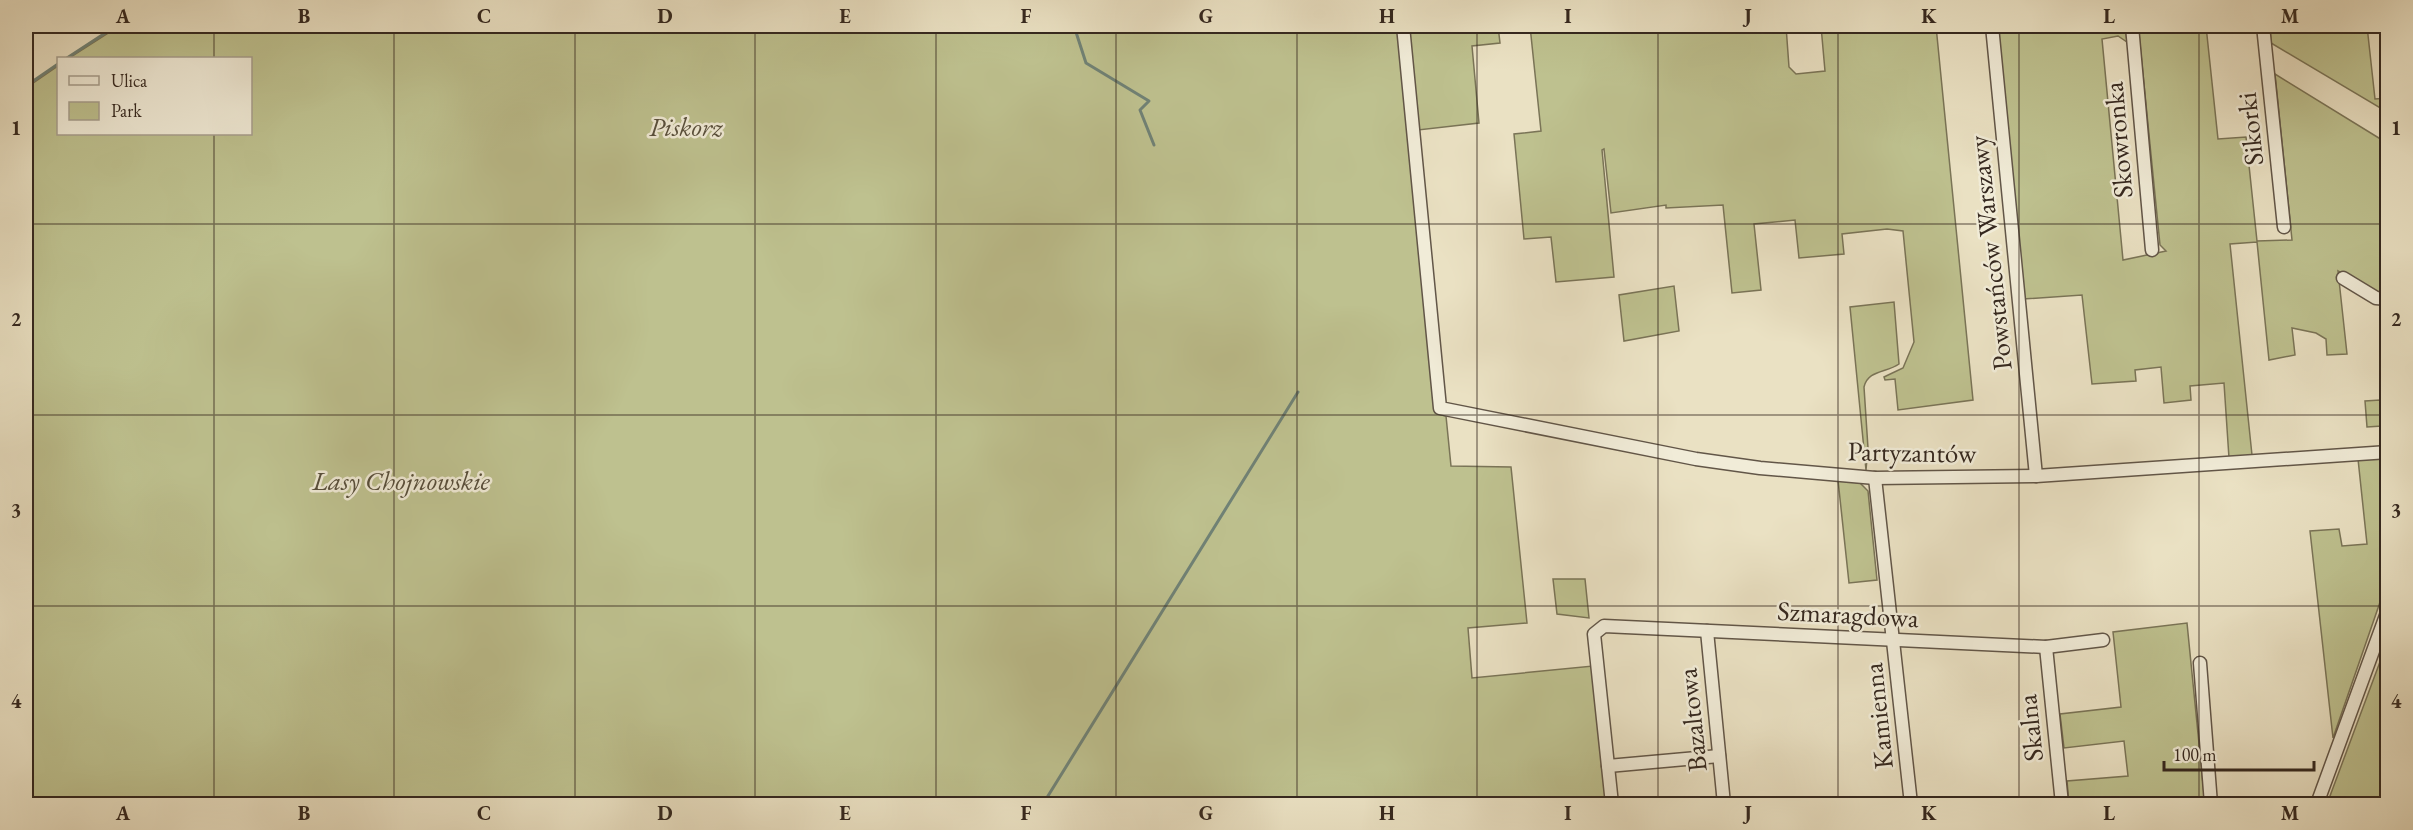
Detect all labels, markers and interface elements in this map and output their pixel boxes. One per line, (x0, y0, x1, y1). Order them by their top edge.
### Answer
text: A (115, 3, 131, 29)
text: B (298, 3, 310, 29)
text: C (477, 3, 491, 29)
text: D (657, 3, 673, 29)
text: E (839, 3, 851, 29)
text: F (1021, 3, 1032, 29)
text: G (1199, 3, 1213, 29)
text: H (1379, 3, 1395, 29)
text: I (1564, 3, 1572, 29)
text: J (1742, 3, 1752, 29)
text: K (1921, 3, 1937, 29)
text: L (2103, 3, 2115, 29)
text: M (2281, 3, 2299, 29)
legend (57, 57, 252, 135)
text: Ulica (111, 69, 148, 92)
street label: Skowronka (2095, 80, 2141, 200)
street label: Sikorki (2229, 90, 2271, 167)
text: Park (111, 99, 142, 122)
park label: Piskorz (649, 109, 723, 144)
text: 1 (11, 115, 21, 141)
text: 1 (2391, 115, 2401, 141)
street label: Powstańców Warszawy (1960, 134, 2020, 372)
text: 2 (11, 306, 22, 332)
text: 2 (2391, 306, 2402, 332)
street label: Partyzantów (1847, 433, 1977, 471)
park label: Lasy Chojnowskie (311, 463, 491, 498)
text: 3 (11, 497, 21, 523)
text: 3 (2391, 497, 2401, 523)
street label: Szmaragdowa (1776, 593, 1920, 635)
street label: Kamienna (1855, 661, 1901, 771)
street label: Bazaltowa (1669, 666, 1715, 773)
text: 4 (11, 688, 22, 714)
text: 4 (2391, 688, 2402, 714)
street label: Skalna (2009, 692, 2051, 763)
scale bar (2164, 734, 2314, 772)
text: 100 m (2173, 743, 2217, 766)
text: A (115, 800, 131, 826)
text: B (298, 800, 310, 826)
text: C (477, 800, 491, 826)
text: D (657, 800, 673, 826)
text: E (839, 800, 851, 826)
text: F (1021, 800, 1032, 826)
text: G (1199, 800, 1213, 826)
text: H (1379, 800, 1395, 826)
text: I (1564, 800, 1572, 826)
text: J (1742, 800, 1752, 826)
text: K (1921, 800, 1937, 826)
text: L (2103, 800, 2115, 826)
text: M (2281, 800, 2299, 826)

